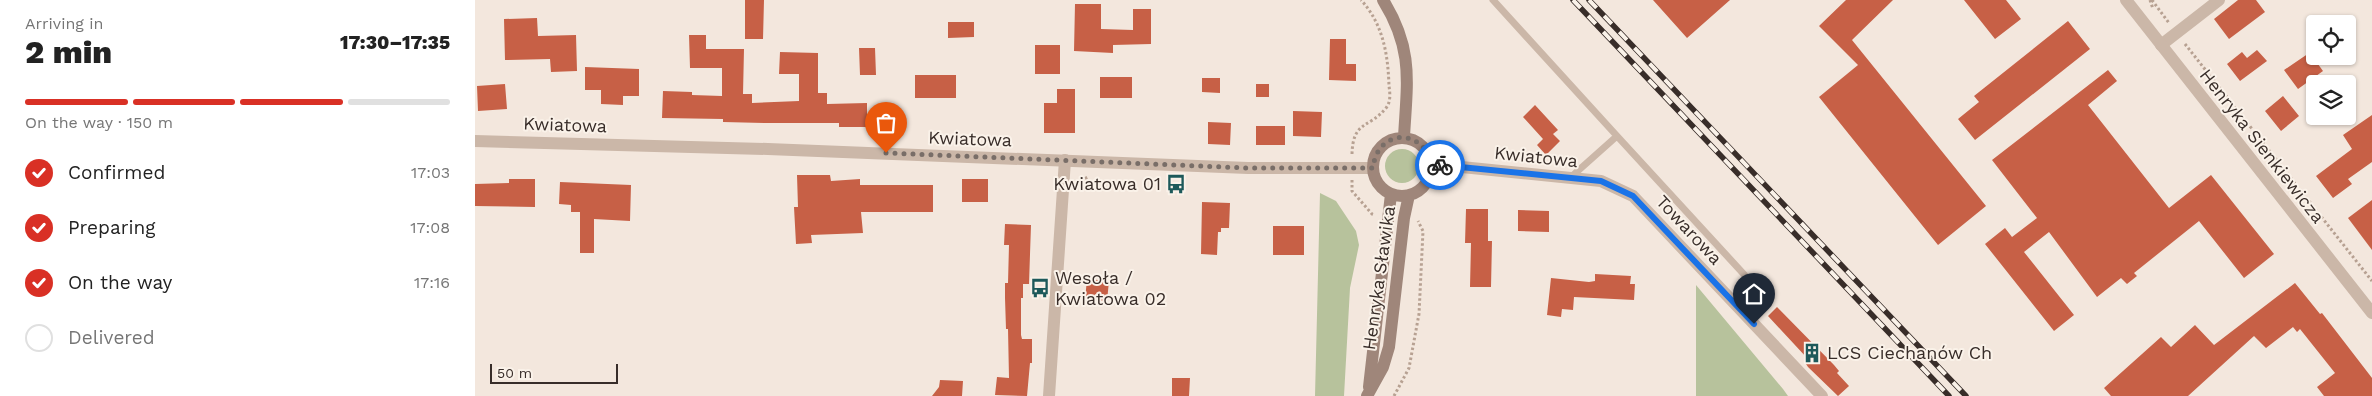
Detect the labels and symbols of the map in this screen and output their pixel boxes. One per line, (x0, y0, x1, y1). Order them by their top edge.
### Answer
street label: Henryka Sienkiewicza (2196, 64, 2329, 227)
pin (865, 102, 907, 153)
street label: Kwiatowa (523, 113, 607, 136)
street label: Kwiatowa (928, 127, 1012, 150)
courier (1415, 140, 1465, 190)
street label: Kwiatowa (1493, 142, 1579, 171)
place label: Kwiatowa 01 (1053, 173, 1161, 194)
bus stop icon: Kwiatowa 01 (1165, 173, 1187, 195)
street label: Towarowa (1652, 191, 1727, 269)
street label: Henryka Sławika (1358, 204, 1399, 351)
place label: Wesoła / Kwiatowa 02 (1055, 267, 1166, 309)
pin (1733, 273, 1775, 324)
bus stop icon: Wesoła / Kwiatowa 02 (1029, 277, 1051, 299)
building icon: LCS Ciechanów Ch (1801, 342, 1823, 364)
place label: LCS Ciechanów Ch (1827, 342, 1992, 363)
scale bar (490, 361, 617, 384)

